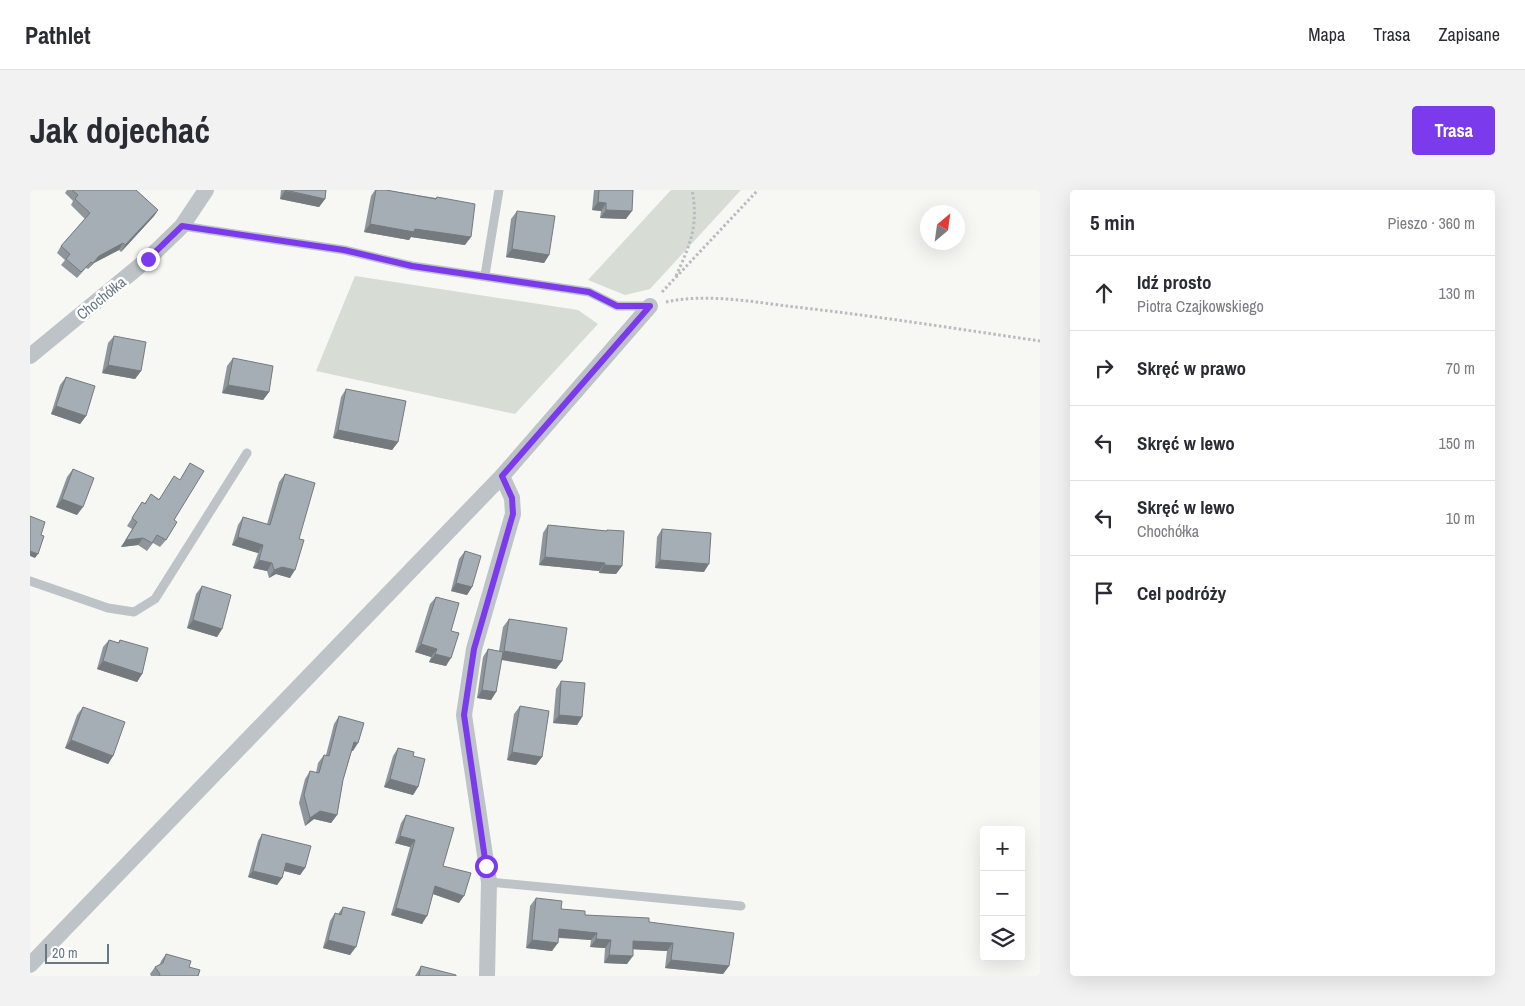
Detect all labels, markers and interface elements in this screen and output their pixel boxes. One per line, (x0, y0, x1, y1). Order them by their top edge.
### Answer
text: Pathlet (25, 19, 91, 51)
text: Mapa (1308, 22, 1345, 47)
text: Trasa (1373, 22, 1410, 47)
text: Zapisane (1438, 22, 1500, 47)
button: Trasa (1412, 106, 1495, 155)
text: Jak dojechać (30, 107, 210, 154)
north arrow (920, 205, 965, 250)
text: 5 min (1090, 208, 1135, 237)
text: Pieszo · 360 m (1387, 212, 1475, 234)
route end (137, 248, 160, 271)
text: Idź prosto (1137, 269, 1211, 295)
street label: Chochółka (72, 271, 130, 324)
icon: ahead (1090, 279, 1118, 307)
text: 130 m (1439, 282, 1475, 304)
text: Piotra Czajkowskiego (1137, 295, 1264, 317)
icon: right (1090, 354, 1118, 382)
text: Skręć w prawo (1137, 355, 1246, 381)
text: 70 m (1446, 357, 1475, 379)
icon: left (1090, 429, 1118, 457)
text: Skręć w lewo (1137, 430, 1235, 456)
text: 150 m (1439, 432, 1475, 454)
text: Skręć w lewo (1137, 494, 1235, 520)
icon: left (1090, 504, 1118, 532)
text: 10 m (1446, 507, 1475, 529)
text: Chochółka (1137, 520, 1199, 542)
icon: arrive (1090, 579, 1118, 607)
text: Cel podróży (1137, 580, 1226, 606)
map controls (980, 826, 1025, 961)
button: + (980, 826, 1025, 871)
route start (475, 855, 498, 878)
button: − (980, 871, 1025, 916)
button: layers (980, 916, 1025, 961)
scale bar (45, 941, 109, 964)
text: 20 m (52, 944, 78, 962)

